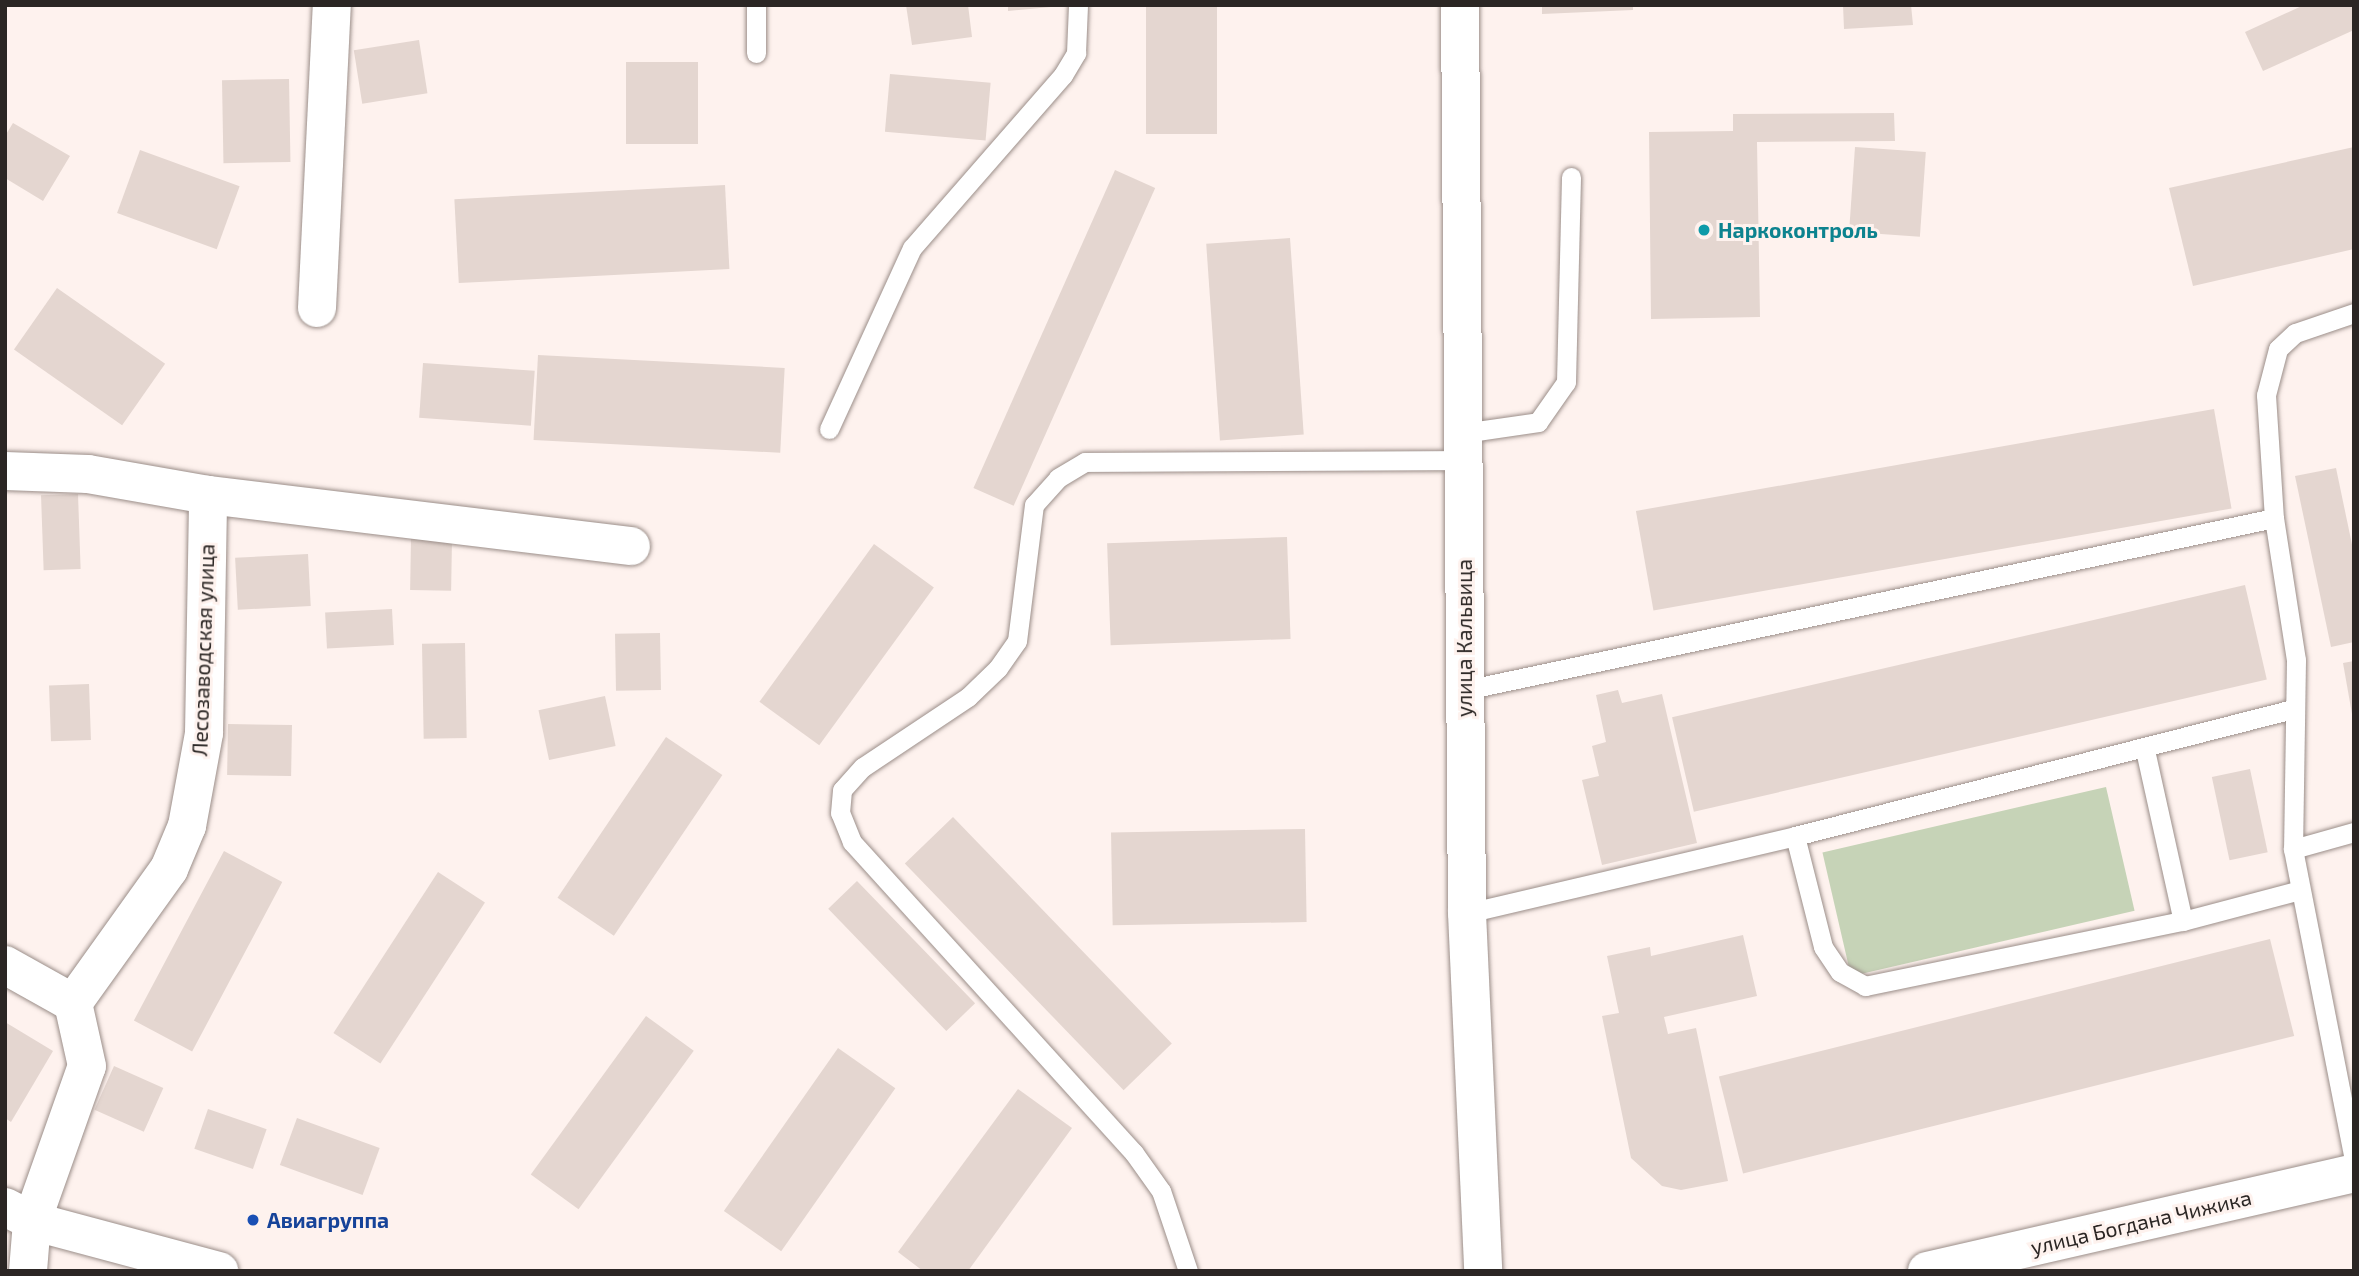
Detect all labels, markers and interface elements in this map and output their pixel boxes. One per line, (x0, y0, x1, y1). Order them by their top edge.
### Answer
place label: Наркоконтроль (1718, 217, 1878, 243)
marker: Наркоконтроль (1696, 222, 1712, 238)
street label: Лесозаводская улица (187, 543, 219, 757)
street label: улица Кальвица (1451, 559, 1477, 717)
street label: улица Богдана Чижика (2028, 1184, 2254, 1260)
place label: Авиагруппа (267, 1207, 389, 1233)
marker: Авиагруппа (245, 1212, 261, 1228)

